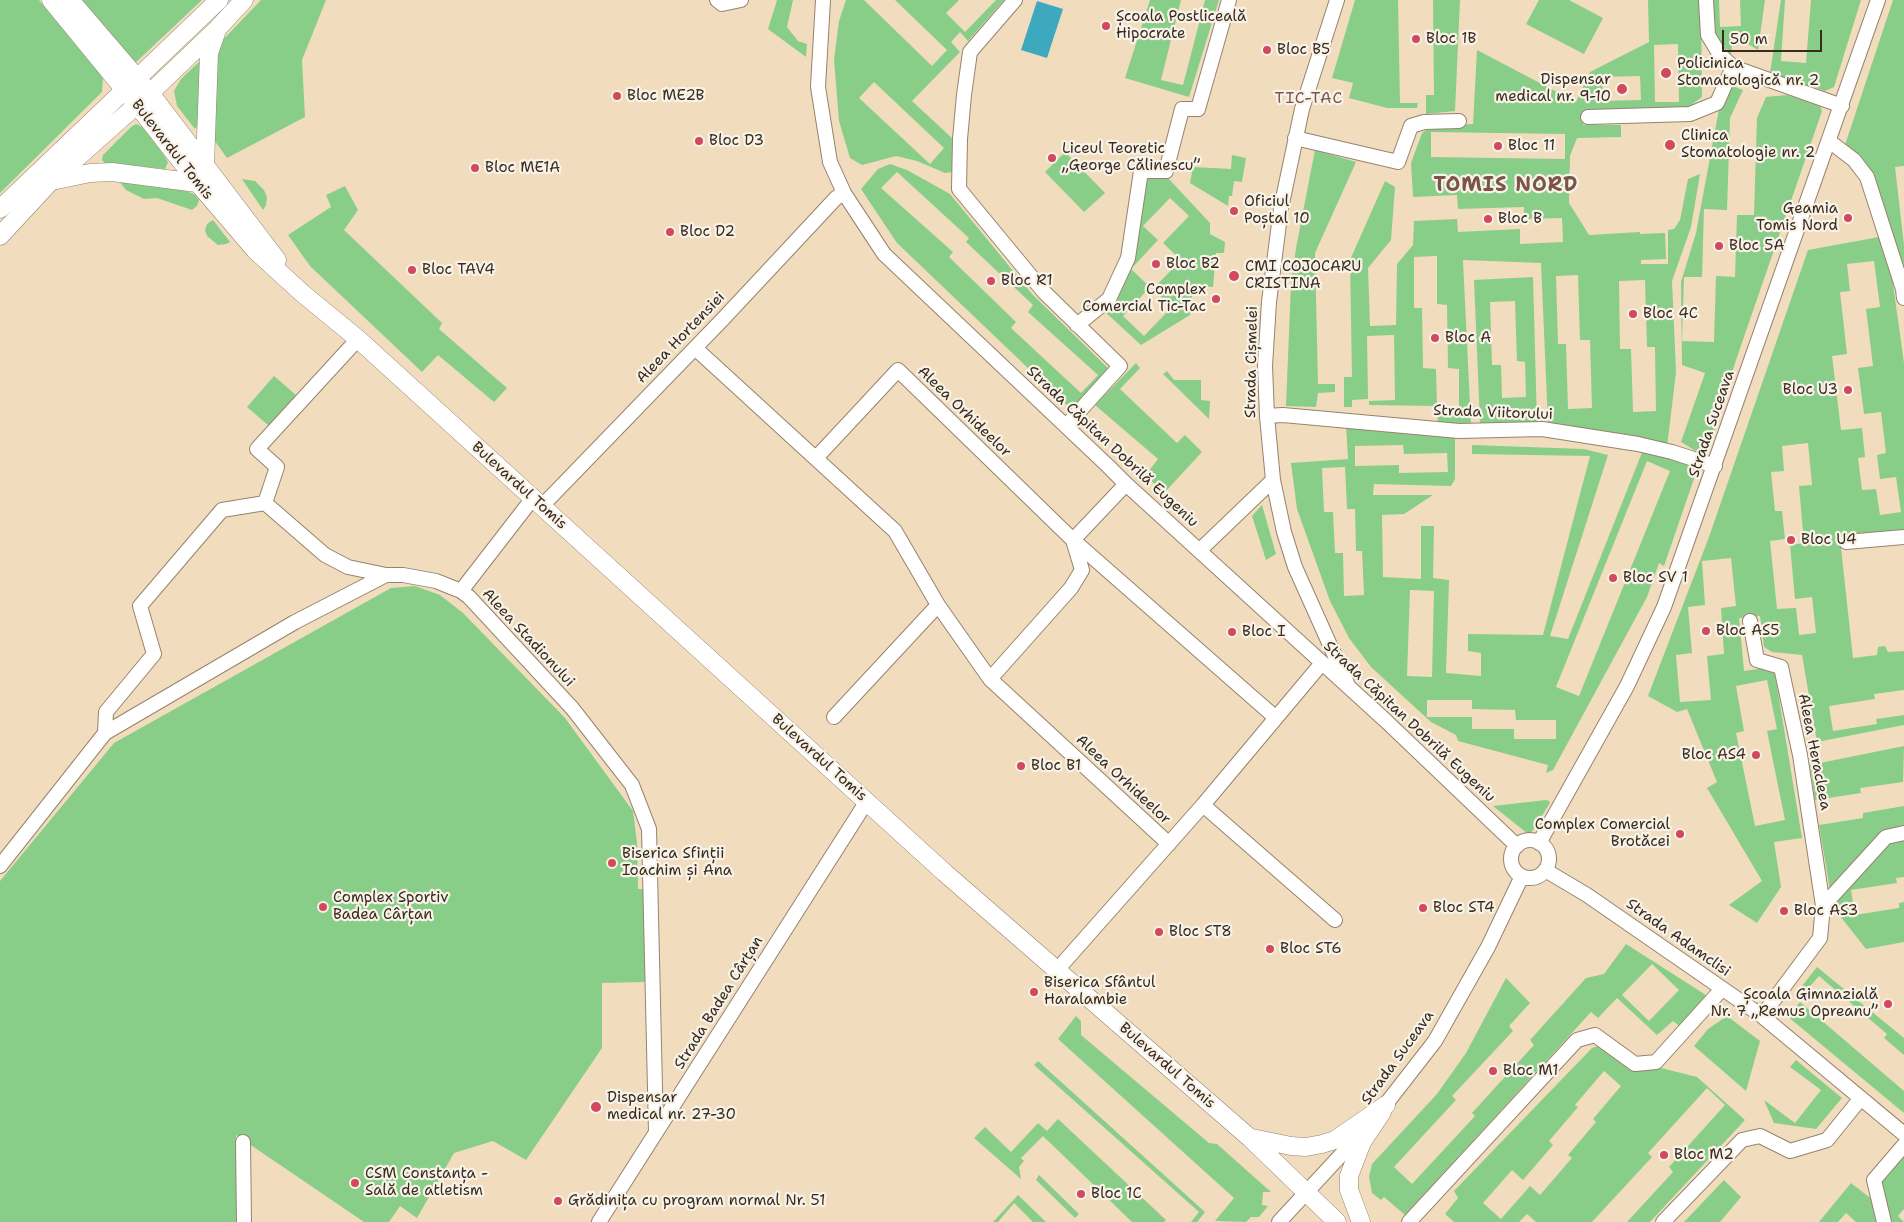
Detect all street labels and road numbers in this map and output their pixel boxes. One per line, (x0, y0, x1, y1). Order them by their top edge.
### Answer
street label: Bulevardul Tomis (127, 96, 217, 204)
street label: Aleea Hortensiei (633, 289, 729, 387)
street label: Strada Cișmelei (1242, 306, 1262, 418)
street label: Aleea Orhideelor (913, 363, 1015, 461)
street label: Strada Căpitan Dobrilă Eugeniu (1022, 363, 1202, 531)
street label: Strada Suceava (1685, 368, 1739, 480)
street label: Strada Viitorului (1433, 402, 1553, 424)
street label: Bulevardul Tomis (468, 439, 570, 533)
street label: Aleea Stadionului (478, 585, 578, 691)
street label: Strada Căpitan Dobrilă Eugeniu (1319, 638, 1499, 806)
street label: Aleea Heracleea (1794, 692, 1834, 812)
street label: Bulevardul Tomis (768, 711, 870, 805)
street label: Aleea Orhideelor (1072, 731, 1174, 829)
street label: Strada Adamclisi (1622, 895, 1734, 981)
street label: Strada Badea Cârțan (671, 933, 767, 1073)
street label: Strada Suceava (1358, 1007, 1438, 1109)
street label: Bulevardul Tomis (1115, 1019, 1219, 1113)

